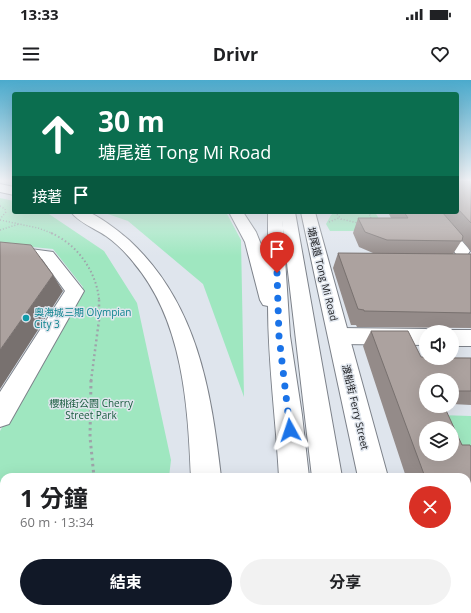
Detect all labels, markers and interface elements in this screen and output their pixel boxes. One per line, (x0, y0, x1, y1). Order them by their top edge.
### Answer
text: 13:33 (20, 4, 59, 24)
text: Drivr (213, 42, 258, 66)
icon: menu (20, 43, 42, 65)
icon: heart (429, 43, 451, 65)
text: 30 m (98, 102, 165, 140)
icon: ahead (32, 108, 84, 160)
text: 塘尾道 Tong Mi Road (98, 140, 271, 164)
icon: arrive (70, 184, 92, 206)
text: 接著 (32, 186, 62, 206)
street label: 塘尾道 Tong Mi Road (305, 226, 341, 322)
pin (260, 232, 294, 273)
icon: arrive (266, 238, 288, 260)
place label: 奧海城三期 Olympian City 3 (34, 305, 132, 331)
marker: 奧海城三期 Olympian City 3 (21, 313, 31, 323)
map controls (419, 325, 459, 461)
button: sound (419, 325, 459, 365)
street label: 渡船街 Ferry Street (339, 363, 373, 451)
button: search (419, 373, 459, 413)
park label: 櫻桃街公園 Cherry Street Park (49, 396, 134, 422)
position arrow (269, 409, 311, 451)
button: layers (419, 421, 459, 461)
text: 1 分鐘 (20, 481, 88, 514)
button: close (409, 486, 451, 528)
text: 60 m · 13:34 (20, 513, 94, 531)
button: 結束 (20, 559, 232, 605)
button: 分享 (240, 559, 451, 605)

